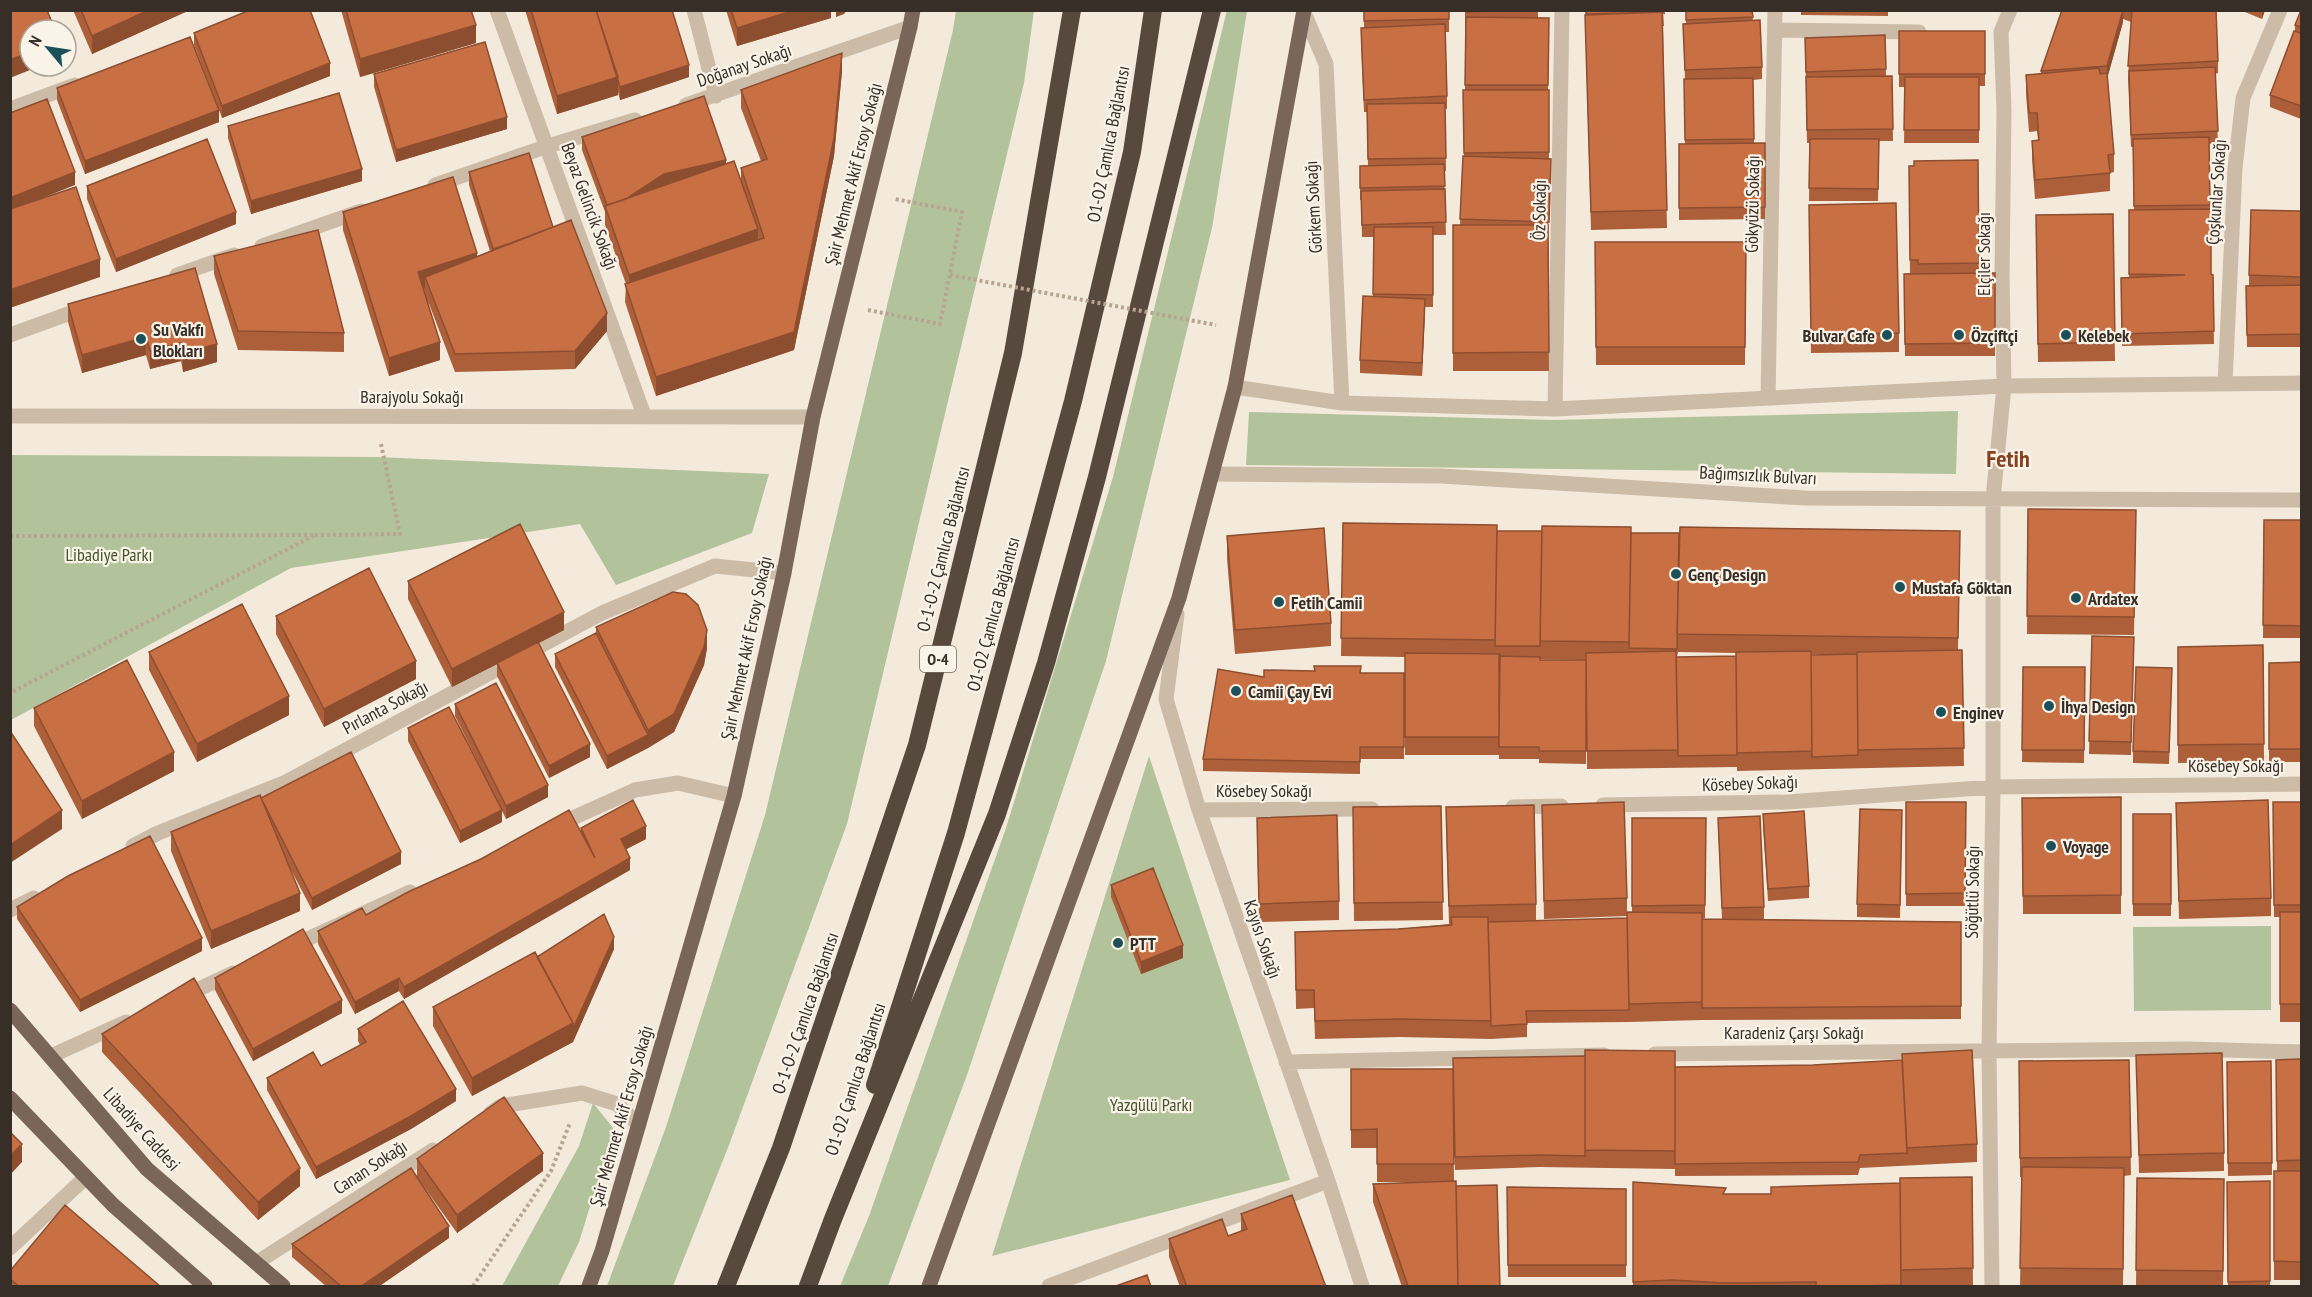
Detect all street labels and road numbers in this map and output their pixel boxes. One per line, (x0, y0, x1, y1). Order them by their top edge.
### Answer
street label: Doğanay Sokağı (694, 38, 794, 92)
street label: O1-O2 Çamlıca Bağlantısı (1082, 64, 1134, 224)
street label: Şair Mehmet Akif Ersoy Sokağı (819, 80, 887, 268)
street label: Çoşkunlar Sokağı (2201, 138, 2231, 246)
street label: Beyaz Gelincik Sokağı (556, 139, 624, 273)
street label: Gökyüzü Sokağı (1740, 155, 1764, 253)
street label: Görkem Sokağı (1299, 160, 1327, 254)
street label: Öz Sokağı (1527, 179, 1551, 241)
street label: Elçiler Sokağı (1972, 212, 1995, 296)
street label: Barajyolu Sokağı (360, 385, 464, 408)
street label: Bağımsızlık Bulvarı (1699, 460, 1817, 490)
street label: O-1-O-2 Çamlıca Bağlantısı (911, 464, 975, 634)
street label: O1-O2 Çamlıca Bağlantısı (961, 534, 1025, 694)
street label: Şair Mehmet Akif Ersoy Sokağı (715, 554, 777, 742)
road number: O-4 (920, 646, 956, 672)
street label: Pırlanta Sokağı (338, 675, 432, 739)
street label: Kösebey Sokağı (2188, 754, 2284, 777)
street label: Kösebey Sokağı (1702, 770, 1798, 796)
street label: Kösebey Sokağı (1216, 779, 1312, 802)
street label: Söğütlü Sokağı (1960, 845, 1984, 939)
street label: Kayısı Sokağı (1239, 897, 1287, 981)
street label: O-1-O-2 Çamlıca Bağlantısı (767, 929, 843, 1097)
street label: O1-O2 Çamlıca Bağlantısı (819, 1000, 891, 1158)
street label: Karadeniz Çarşı Sokağı (1724, 1021, 1864, 1044)
street label: Şair Mehmet Akif Ersoy Sokağı (584, 1023, 658, 1209)
street label: Libadiye Caddesi (99, 1083, 185, 1175)
street label: Canan Sokağı (329, 1135, 411, 1199)

